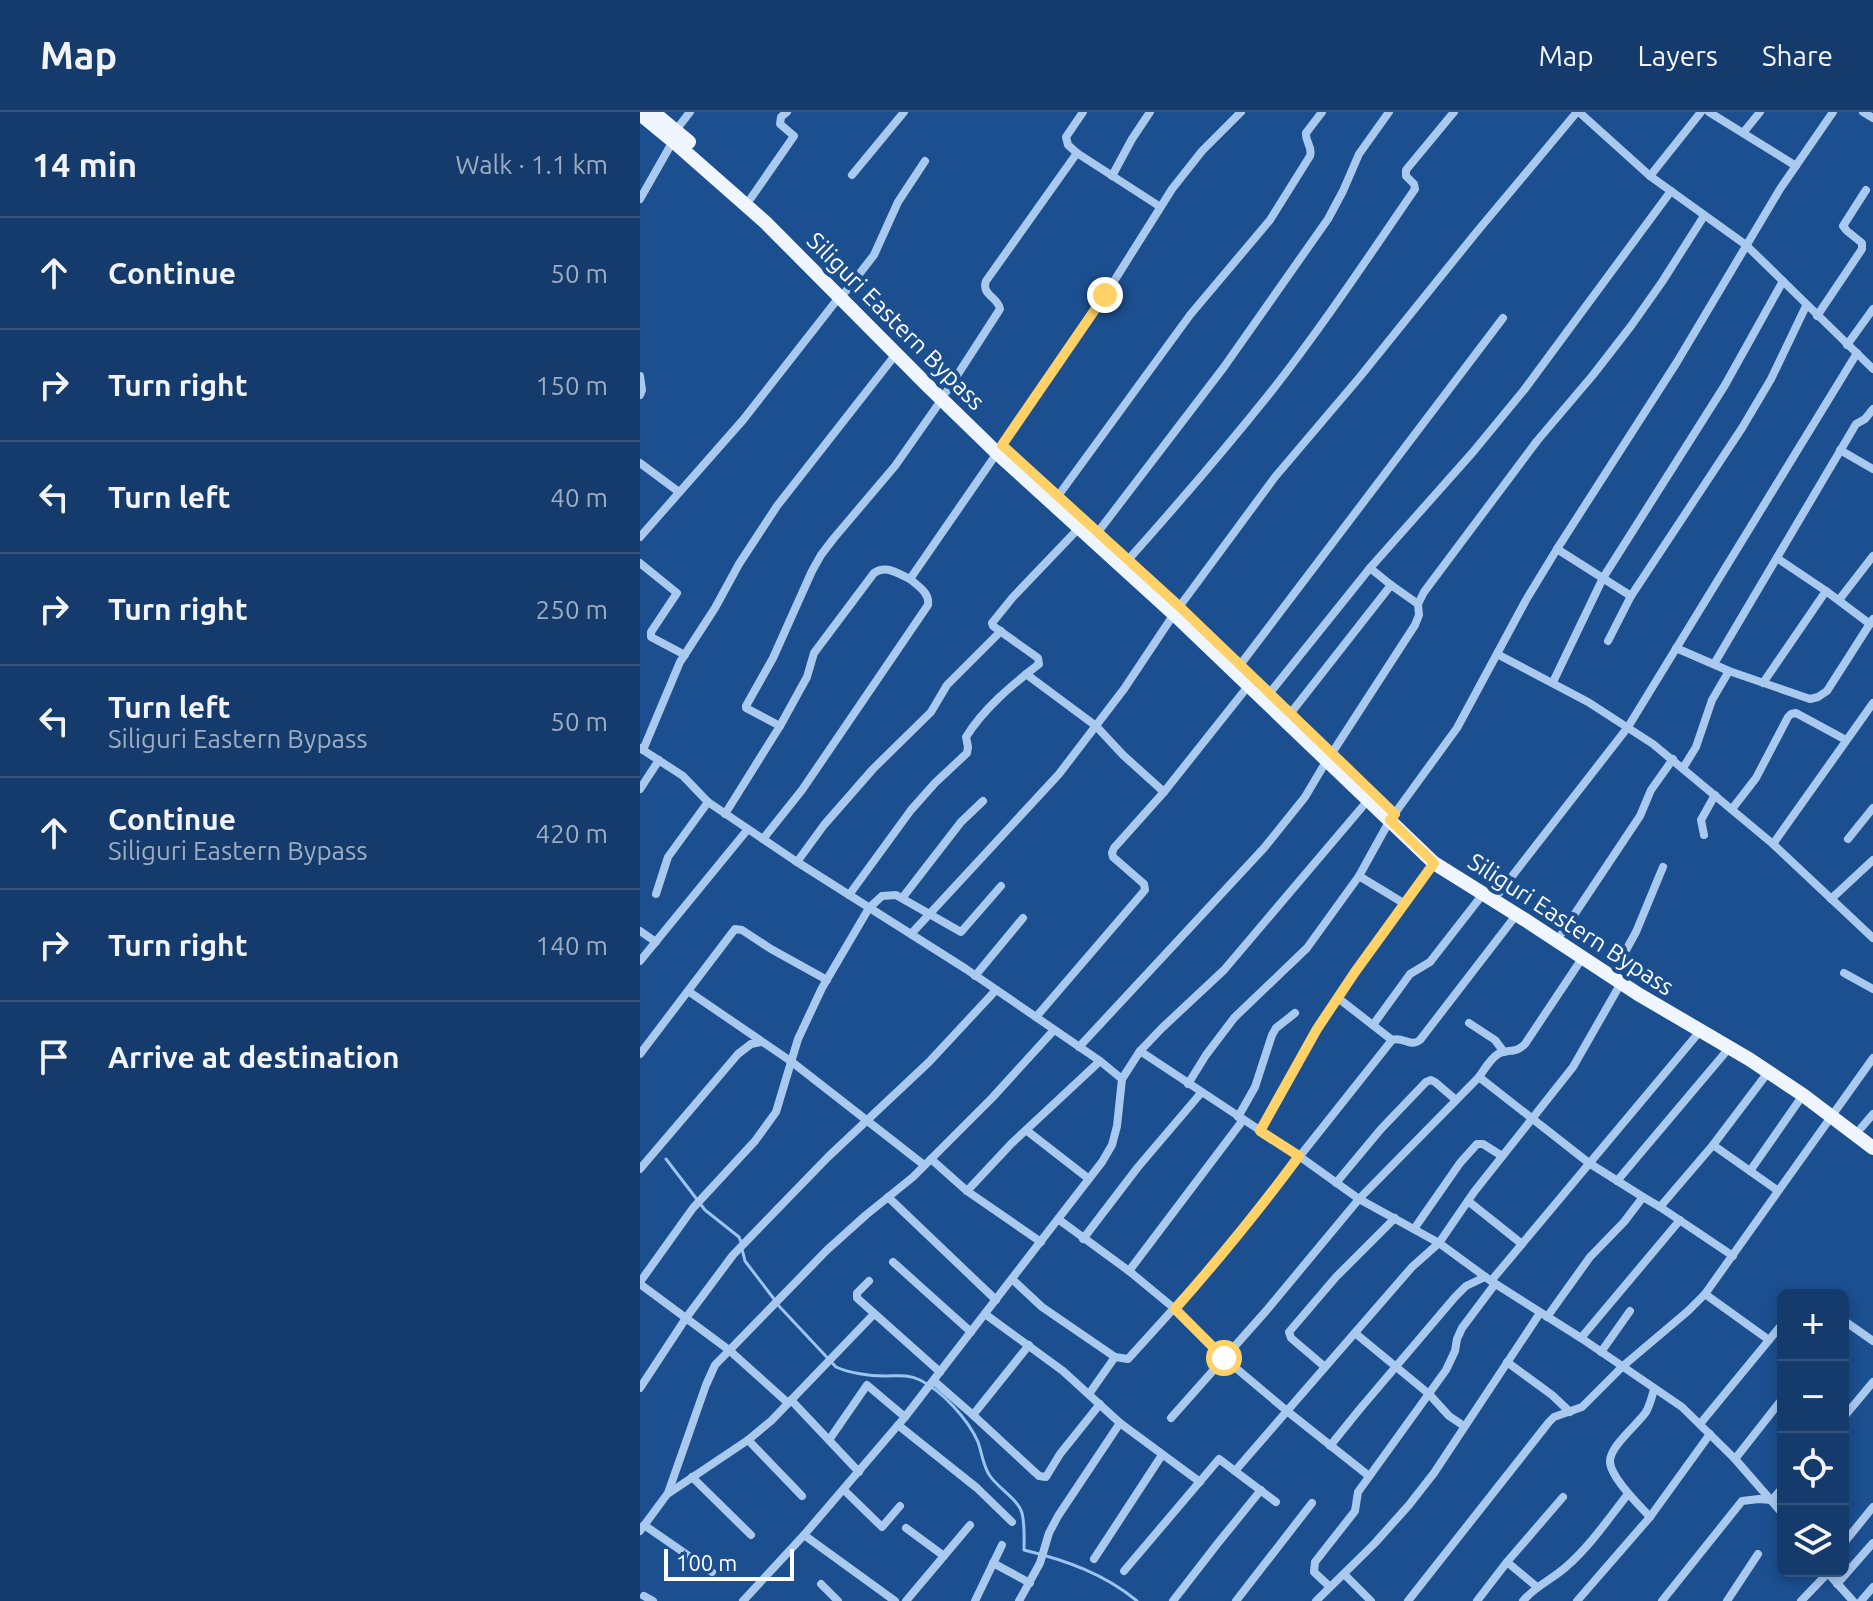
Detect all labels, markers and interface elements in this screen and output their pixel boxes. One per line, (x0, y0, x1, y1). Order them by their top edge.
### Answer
text: Map (40, 34, 117, 76)
text: Map (1538, 40, 1594, 71)
text: Layers (1638, 40, 1718, 71)
text: Share (1762, 40, 1833, 71)
text: 14 min (32, 145, 137, 183)
text: Walk · 1.1 km (456, 150, 608, 179)
street label: Siliguri Eastern Bypass (802, 227, 990, 415)
icon: ahead (32, 251, 76, 295)
text: Continue (108, 256, 236, 290)
text: 50 m (550, 259, 608, 288)
route end (1087, 277, 1123, 313)
icon: right (32, 363, 76, 407)
text: Turn right (108, 368, 248, 402)
text: 150 m (536, 371, 608, 400)
icon: left (32, 475, 76, 519)
text: Turn left (108, 480, 230, 514)
text: 40 m (550, 483, 608, 512)
icon: right (32, 587, 76, 631)
text: Turn right (108, 592, 248, 626)
text: 250 m (536, 595, 608, 624)
text: Turn left (108, 690, 230, 724)
icon: left (32, 699, 76, 743)
text: 50 m (550, 707, 608, 736)
text: Siliguri Eastern Bypass (108, 724, 368, 753)
text: Continue (108, 802, 236, 836)
icon: ahead (32, 811, 76, 855)
text: 420 m (536, 819, 608, 848)
text: Siliguri Eastern Bypass (108, 836, 368, 865)
street label: Siliguri Eastern Bypass (1463, 847, 1679, 1001)
icon: right (32, 923, 76, 967)
text: Turn right (108, 928, 248, 962)
text: 140 m (536, 931, 608, 960)
icon: arrive (32, 1035, 76, 1079)
text: Arrive at destination (108, 1040, 400, 1074)
map controls (1777, 1289, 1849, 1577)
button: + (1777, 1289, 1849, 1361)
route start (1206, 1340, 1242, 1376)
button: − (1777, 1361, 1849, 1433)
button: locate (1777, 1433, 1849, 1505)
button: layers (1777, 1505, 1849, 1577)
scale bar (664, 1545, 794, 1581)
text: 100 m (676, 1550, 737, 1575)

